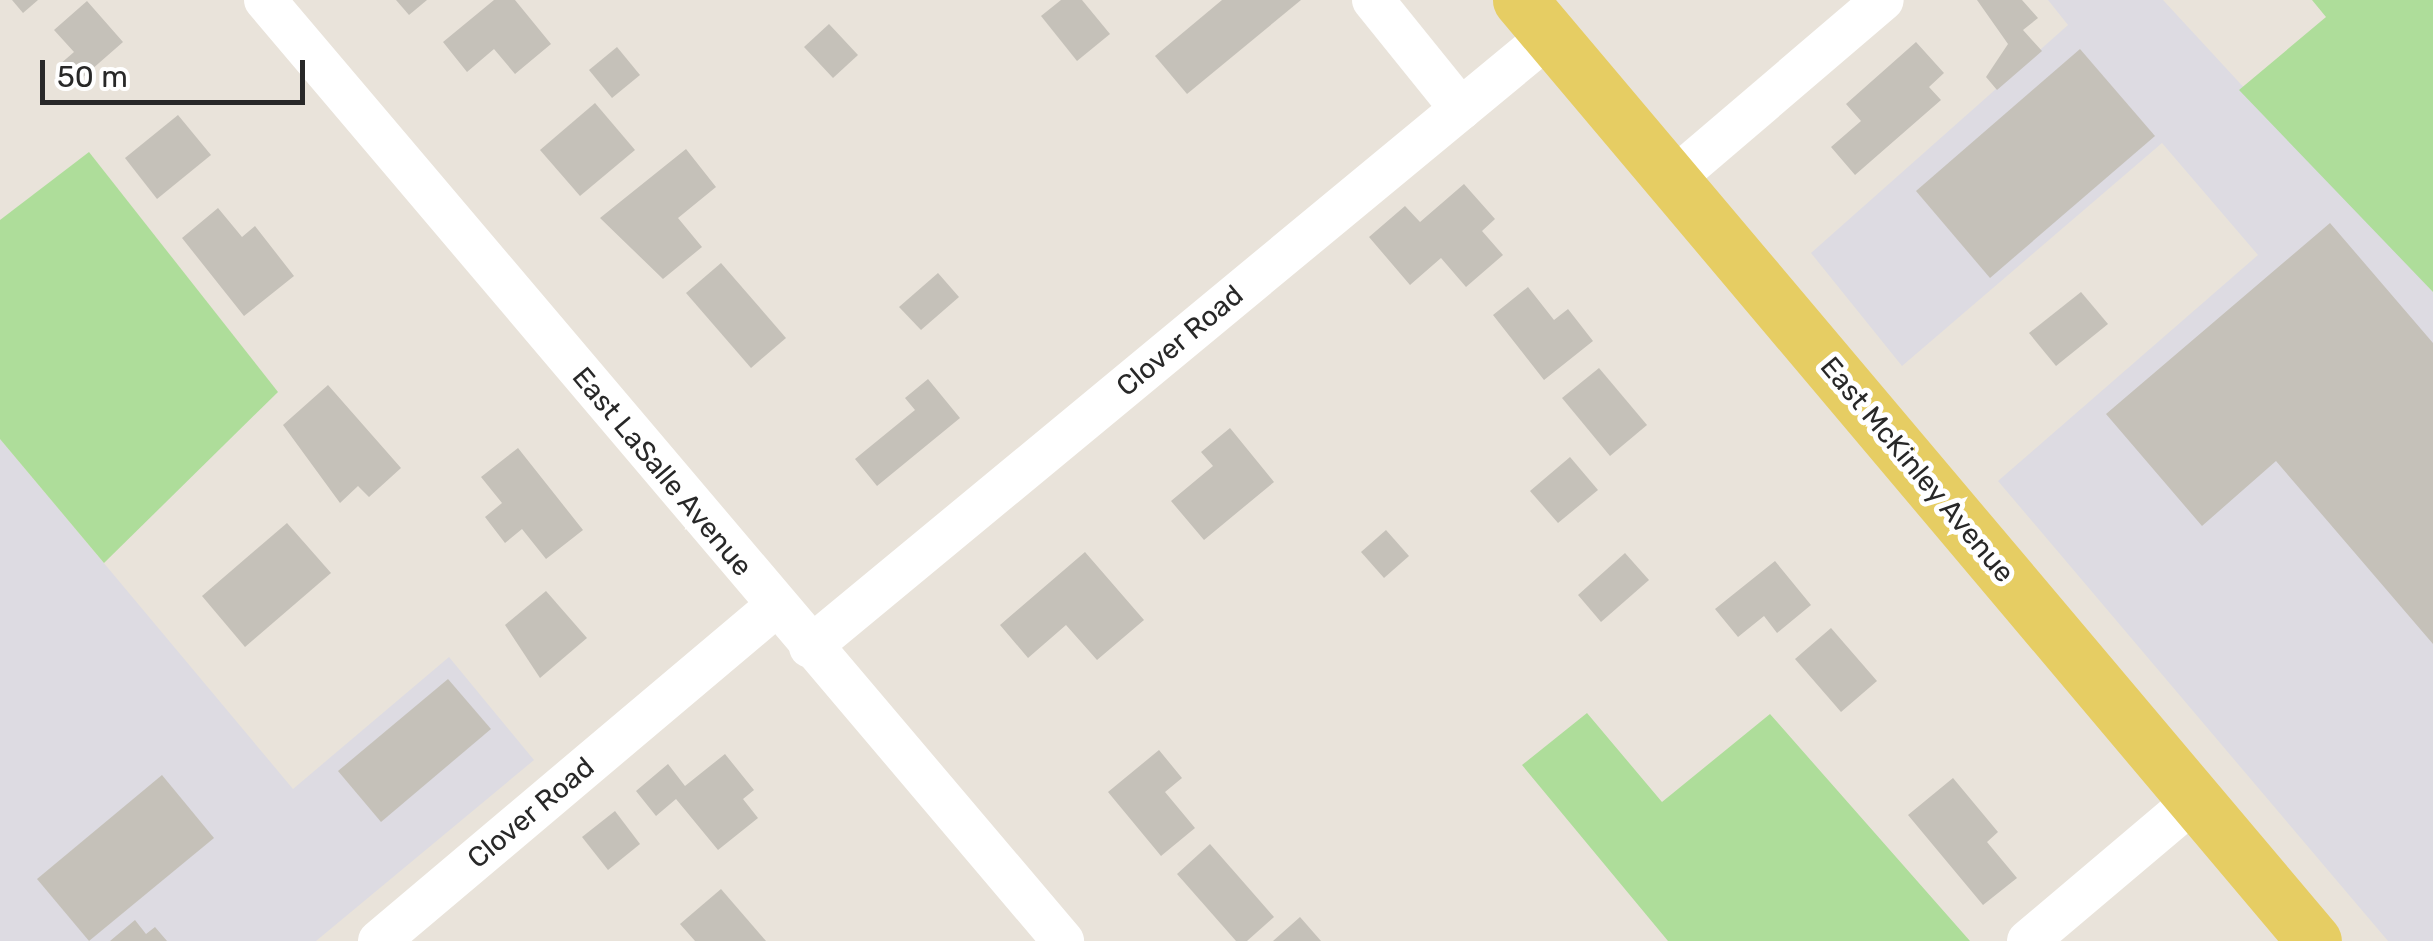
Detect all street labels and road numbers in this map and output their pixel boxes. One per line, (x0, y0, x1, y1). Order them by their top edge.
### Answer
street label: Clover Road (1110, 278, 1250, 404)
street label: East McKinley Avenue (1813, 350, 2021, 590)
street label: East LaSalle Avenue (565, 361, 759, 583)
street label: Clover Road (461, 750, 601, 876)

